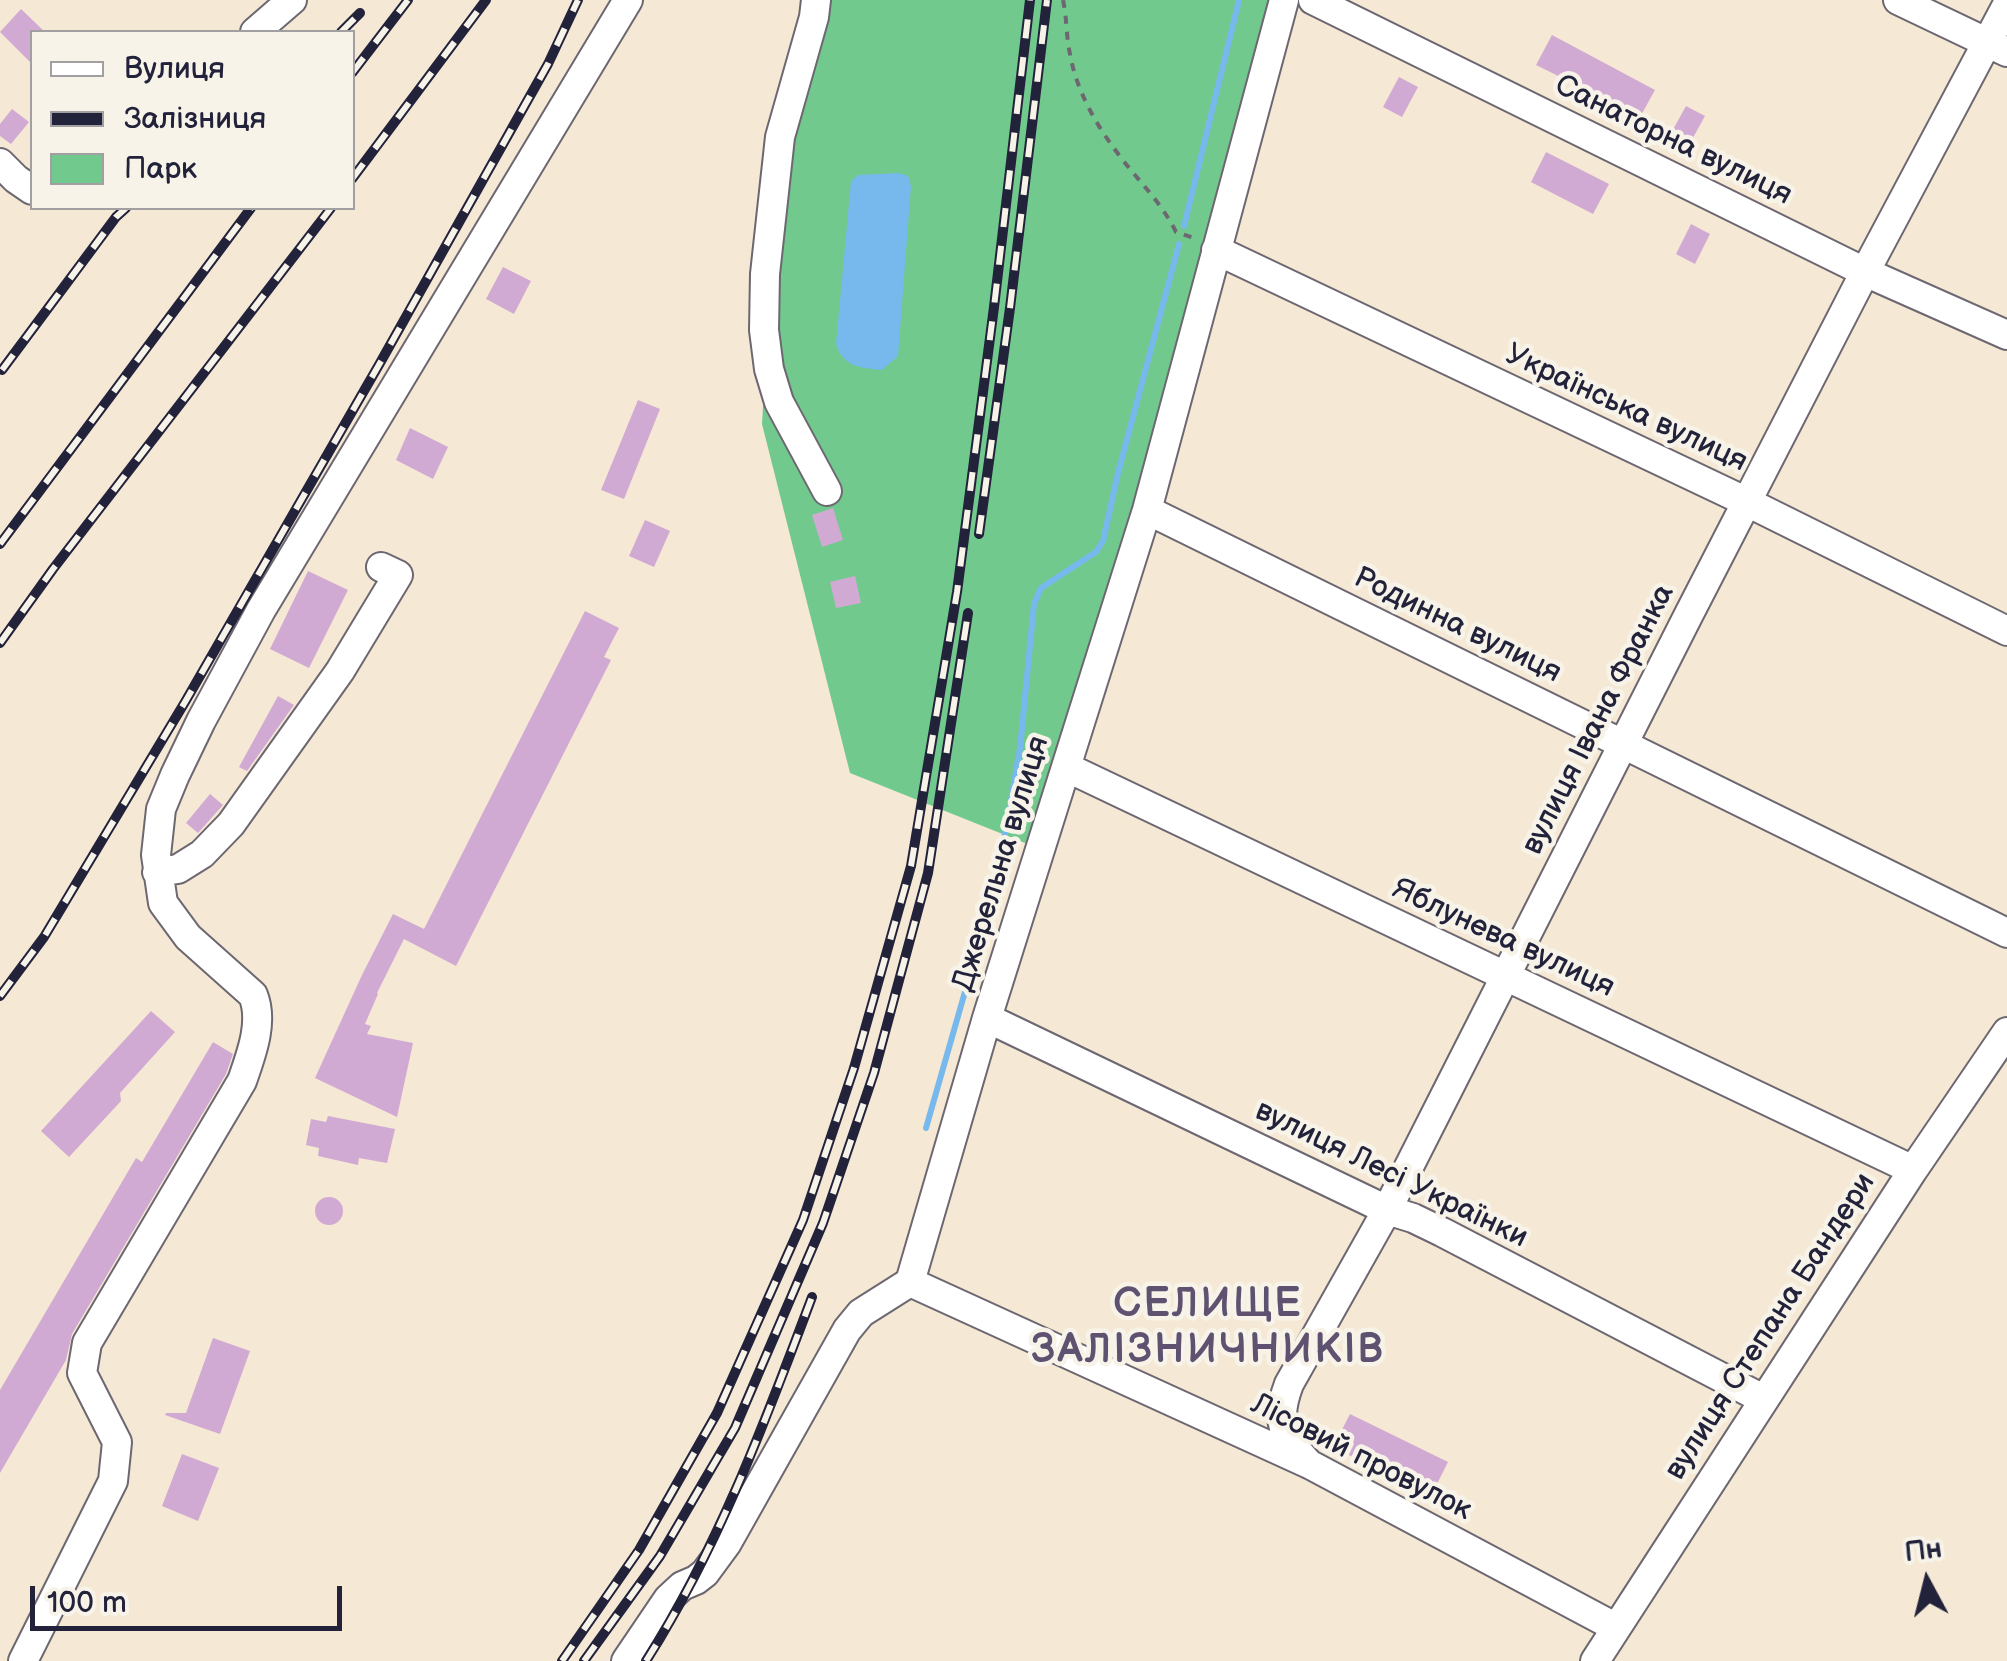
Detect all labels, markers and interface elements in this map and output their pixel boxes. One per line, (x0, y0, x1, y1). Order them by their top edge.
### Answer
legend (30, 30, 355, 210)
text: Вулиця (124, 51, 225, 87)
street label: Санаторна вулиця (1549, 68, 1797, 214)
text: Залізниця (124, 101, 266, 137)
text: Парк (124, 151, 197, 187)
street label: Українська вулиця (1499, 337, 1753, 481)
street label: Родинна вулиця (1347, 560, 1567, 692)
street label: вулиця Івана Франка (1515, 579, 1683, 861)
street label: Джерельна вулиця (946, 732, 1058, 996)
street label: Яблунева вулиця (1386, 872, 1620, 1006)
street label: вулиця Лесі Українки (1249, 1093, 1533, 1257)
street label: вулиця Степана Бандери (1658, 1167, 1884, 1487)
district label: СЕЛИЩЕ ЗАЛІЗНИЧНИКІВ (1030, 1282, 1386, 1376)
street label: Лісовий провулок (1245, 1387, 1477, 1529)
north arrow (1877, 1531, 1977, 1631)
text: Пн (1903, 1532, 1944, 1569)
scale bar (35, 1566, 348, 1628)
text: 100 m (47, 1585, 127, 1621)

